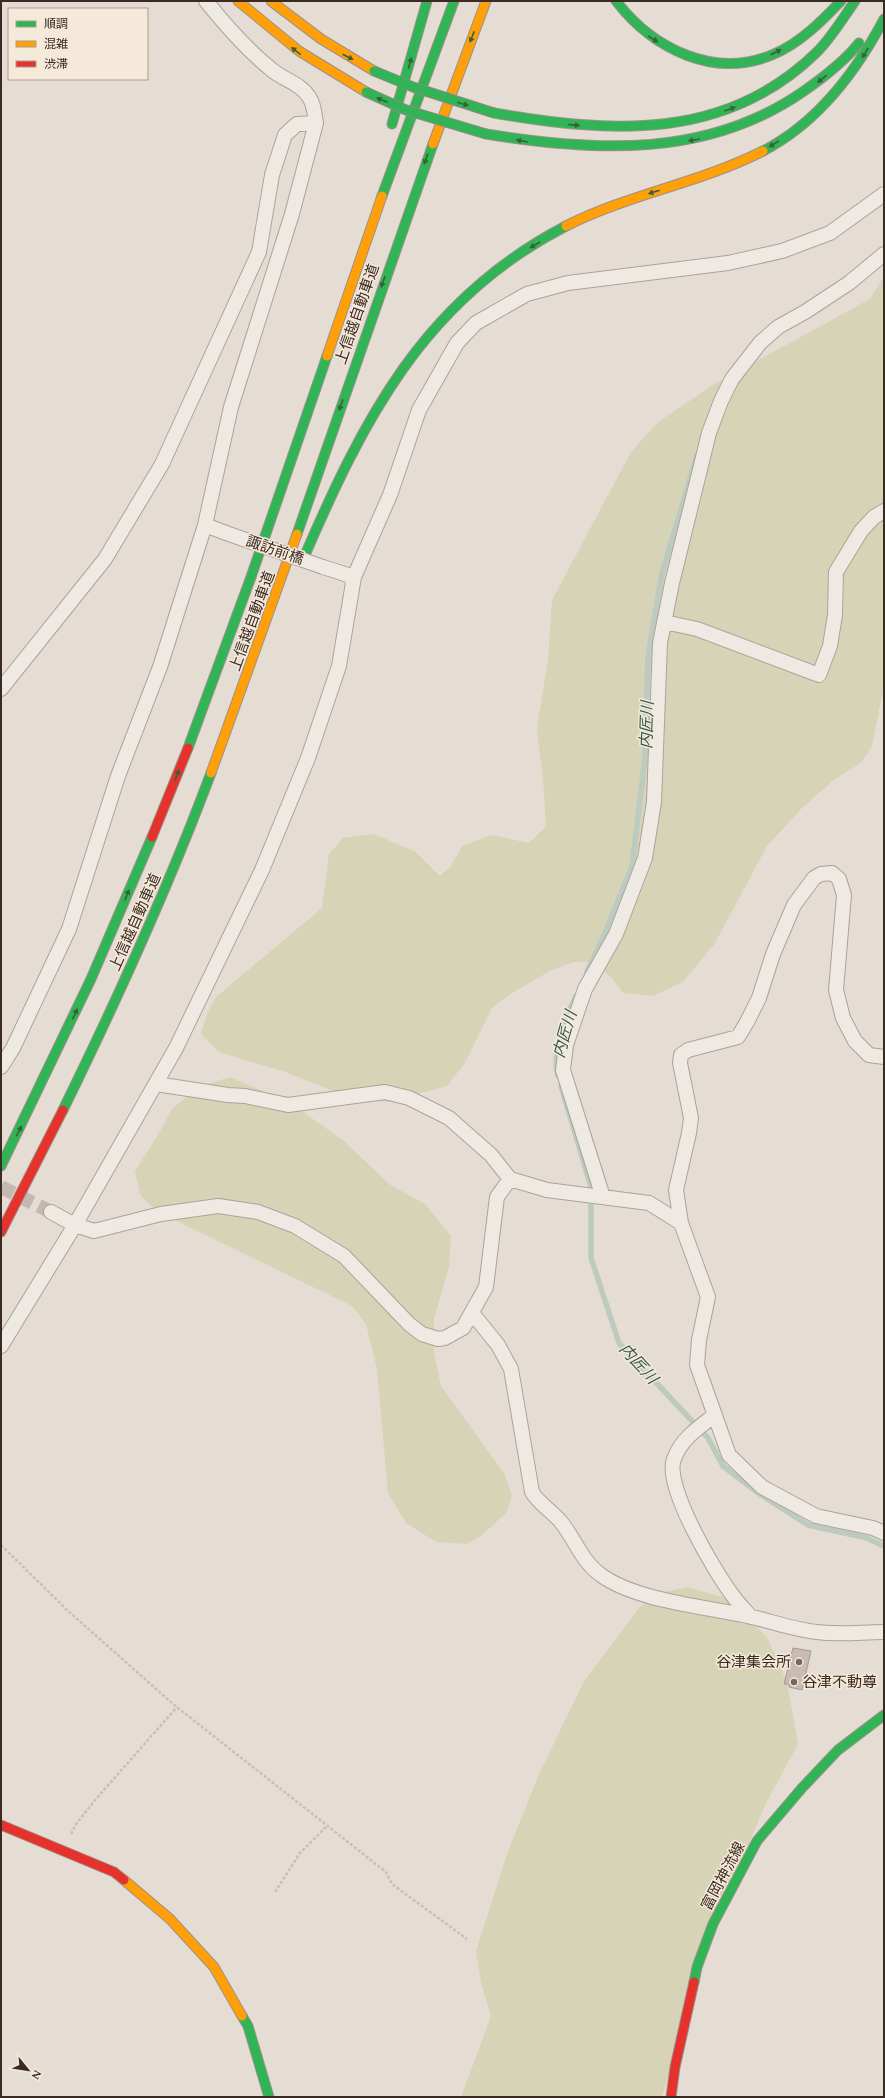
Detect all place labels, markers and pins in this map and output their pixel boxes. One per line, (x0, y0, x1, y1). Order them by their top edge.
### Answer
place label: 谷津集会所 (716, 1651, 791, 1674)
marker: 谷津集会所 (794, 1657, 804, 1667)
place label: 谷津不動尊 (802, 1671, 877, 1694)
marker: 谷津不動尊 (789, 1677, 799, 1687)

